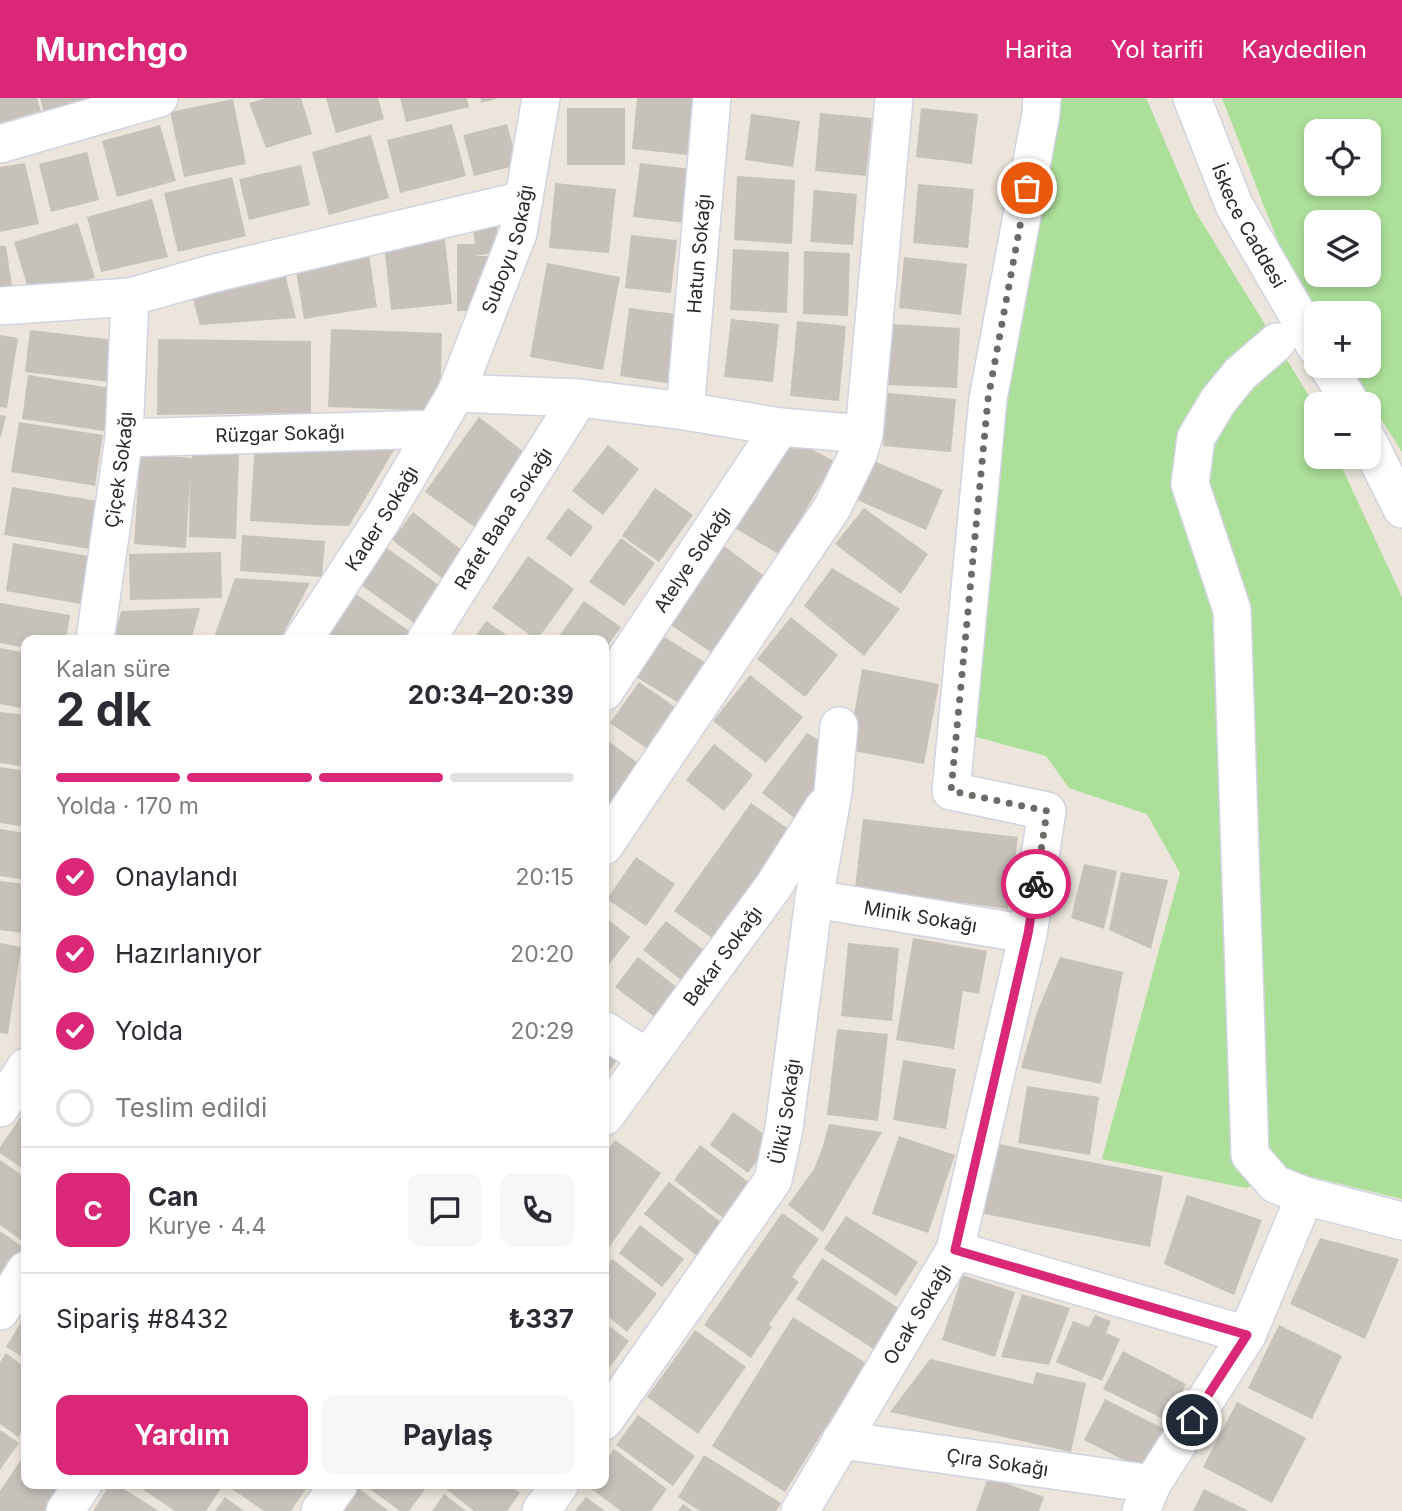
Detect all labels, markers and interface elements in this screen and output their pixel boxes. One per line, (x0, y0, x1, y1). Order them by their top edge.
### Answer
text: Munchgo (35, 29, 188, 69)
text: Harita (1005, 35, 1073, 64)
text: Yol tarifi (1111, 35, 1204, 64)
text: Kaydedilen (1242, 35, 1367, 64)
map controls (1304, 119, 1381, 469)
button: locate (1304, 119, 1381, 196)
pin (997, 158, 1057, 218)
street label: İskece Caddesi (1207, 160, 1291, 292)
icon: bag (1008, 169, 1046, 207)
street label: Suboyu Sokağı (476, 183, 538, 317)
street label: Hatun Sokağı (682, 193, 715, 314)
button: layers (1304, 210, 1381, 287)
button: + (1304, 301, 1381, 378)
button: − (1304, 392, 1381, 469)
street label: Çiçek Sokağı (100, 411, 137, 529)
street label: Rüzgar Sokağı (215, 420, 345, 447)
street label: Rafet Baba Sokağı (449, 443, 556, 594)
street label: Kader Sokağı (340, 461, 423, 575)
street label: Atelye Sokağı (649, 502, 735, 617)
text: Kalan süre (56, 655, 170, 683)
text: 20:34–20:39 (408, 679, 574, 710)
text: 2 dk (56, 681, 152, 737)
text: Yolda · 170 m (56, 792, 199, 820)
courier (1001, 849, 1071, 919)
icon: check (56, 858, 94, 896)
text: Onaylandı (115, 861, 238, 892)
text: 20:15 (516, 863, 574, 891)
icon: bike (1017, 865, 1055, 903)
street label: Minik Sokağı (862, 896, 979, 937)
street label: Bekar Sokağı (678, 901, 767, 1010)
icon: check (56, 935, 94, 973)
text: Hazırlanıyor (115, 938, 262, 969)
text: 20:20 (510, 940, 574, 968)
icon: check (56, 1012, 94, 1050)
text: Yolda (115, 1015, 183, 1046)
text: 20:29 (511, 1017, 574, 1045)
street label: Ülkü Sokağı (765, 1057, 804, 1166)
text: Teslim edildi (115, 1092, 267, 1123)
button: chat (408, 1173, 482, 1247)
button: phone (500, 1173, 574, 1247)
text: Can (148, 1181, 199, 1212)
text: C (83, 1195, 103, 1226)
text: Kurye · 4.4 (148, 1212, 266, 1240)
street label: Ocak Sokağı (878, 1260, 956, 1369)
text: Sipariş #8432 (56, 1303, 229, 1334)
text: ₺337 (509, 1303, 574, 1334)
pin (1162, 1390, 1222, 1450)
button: Yardım (56, 1395, 308, 1475)
button: Paylaş (322, 1395, 574, 1475)
icon: home (1173, 1401, 1211, 1439)
street label: Çıra Sokağı (945, 1444, 1050, 1481)

